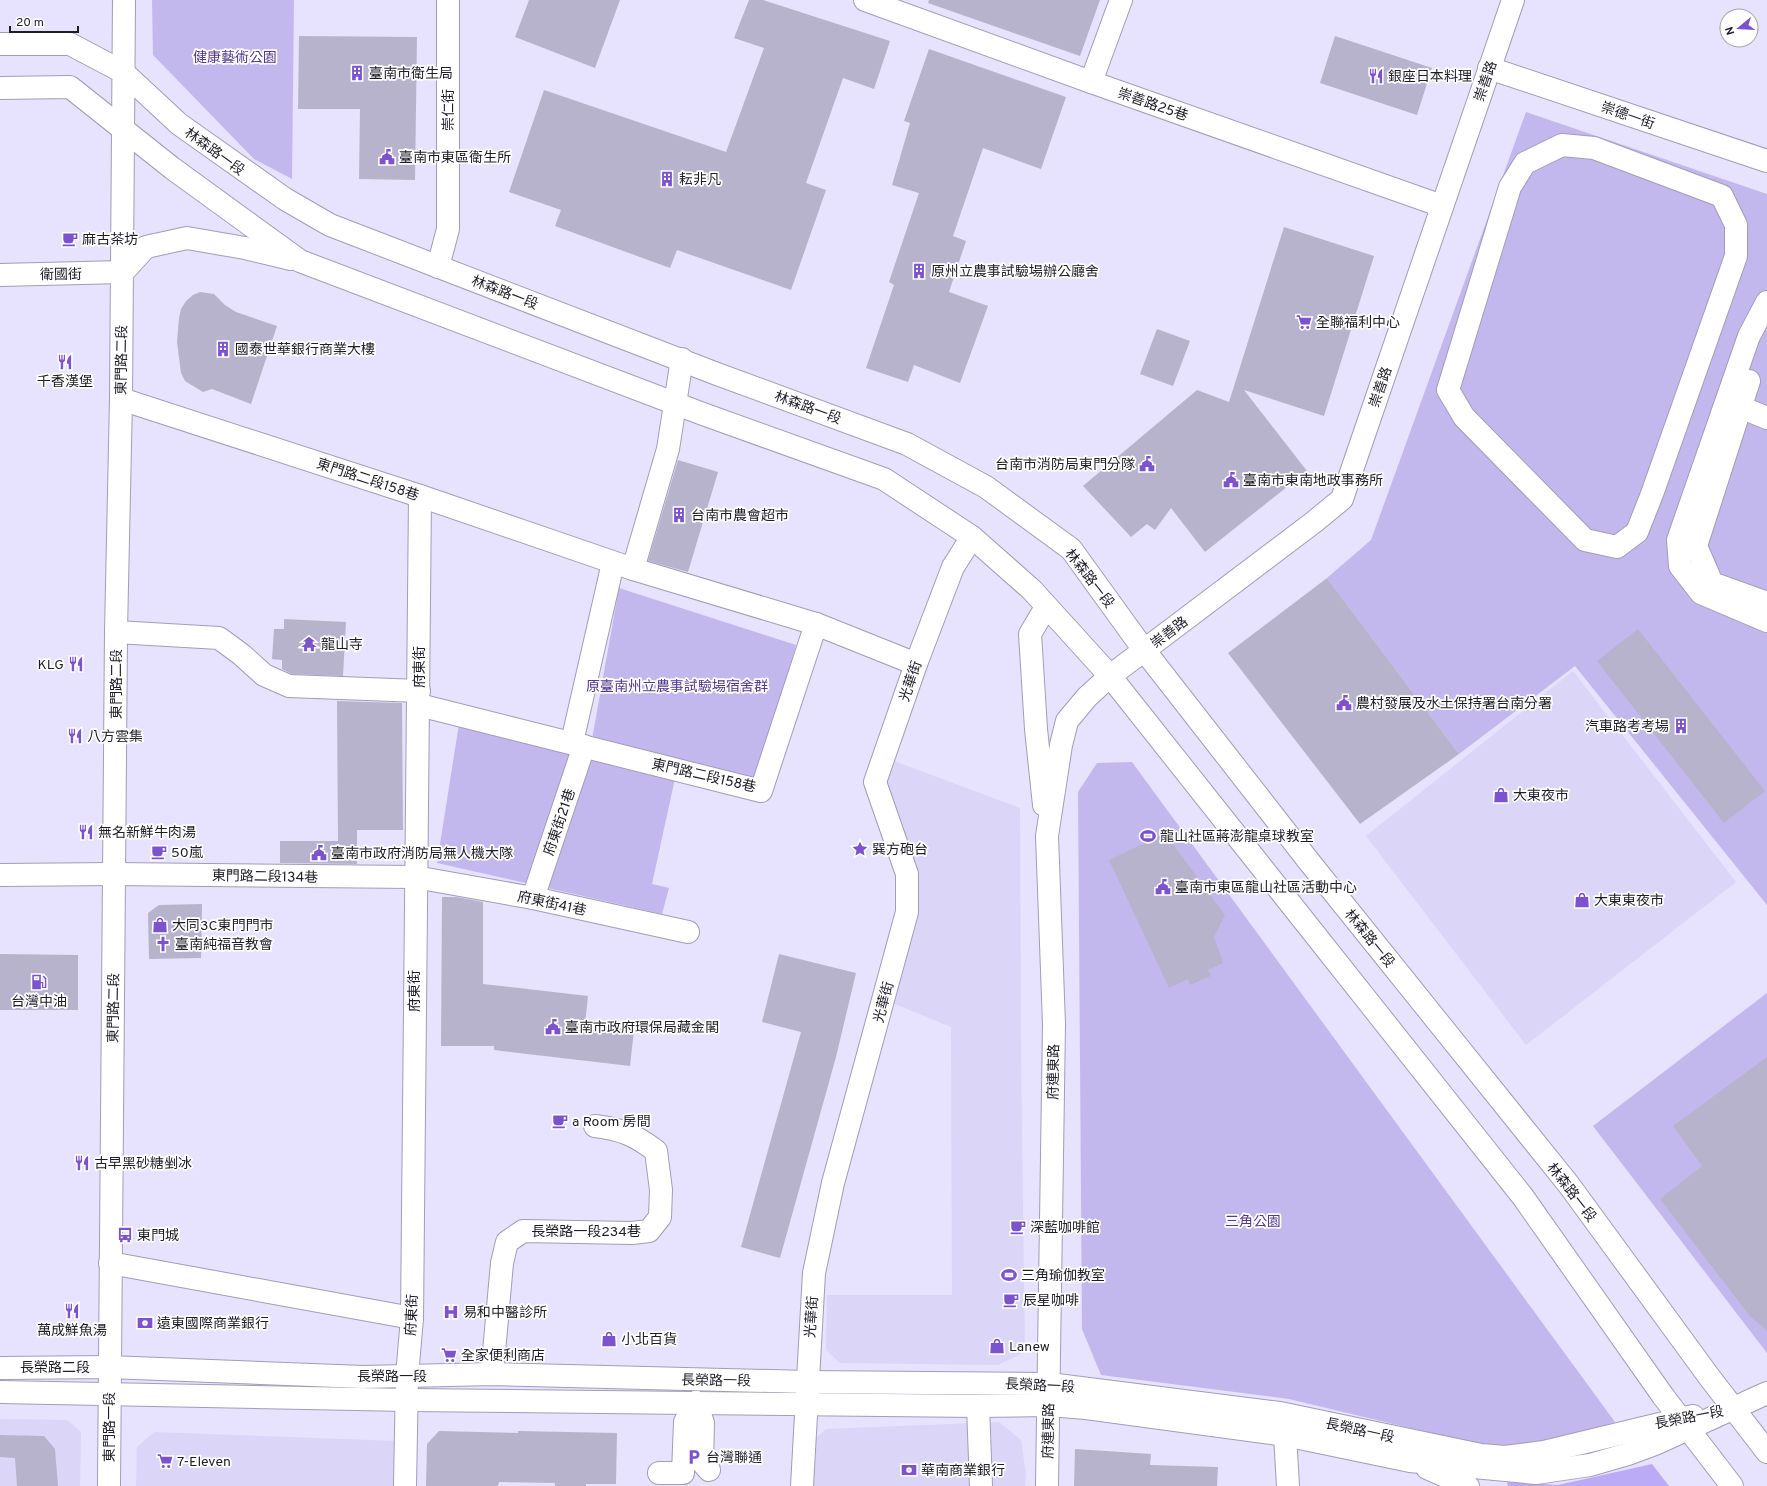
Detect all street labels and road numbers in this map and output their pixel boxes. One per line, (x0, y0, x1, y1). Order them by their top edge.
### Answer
street label: 崇善路 (1472, 59, 1501, 104)
street label: 崇善路25巷 (1115, 85, 1190, 125)
street label: 崇仁街 (441, 89, 458, 131)
street label: 崇德一街 (1598, 98, 1657, 134)
street label: 林森路一段 (181, 125, 247, 180)
street label: 衛國街 (40, 267, 82, 284)
street label: 林森路一段 (469, 273, 540, 314)
street label: 東門路二段 (113, 325, 132, 395)
street label: 崇善路 (1367, 365, 1396, 410)
street label: 林森路一段 (772, 388, 843, 428)
street label: 東門路二段158巷 (314, 456, 421, 505)
street label: 林森路一段 (1061, 546, 1117, 612)
street label: 崇善路 (1148, 614, 1192, 653)
street label: 府東街 (412, 646, 429, 688)
street label: 東門路二段 (109, 649, 126, 719)
street label: 光華街 (897, 659, 926, 704)
street label: 東門路二段158巷 (650, 756, 757, 797)
street label: 府東街21巷 (541, 787, 580, 858)
street label: 東門路二段134巷 (212, 868, 318, 887)
street label: 府東街41巷 (516, 889, 588, 920)
street label: 林森路一段 (1340, 906, 1397, 971)
street label: 府東街 (407, 970, 424, 1012)
street label: 東門路二段 (105, 973, 124, 1043)
street label: 光華街 (871, 980, 898, 1025)
street label: 府連東路 (1046, 1044, 1063, 1100)
street label: 林森路一段 (1543, 1160, 1599, 1226)
street label: 長榮路一段234巷 (531, 1224, 641, 1241)
street label: 府東街 (403, 1294, 422, 1336)
street label: 光華街 (803, 1296, 822, 1339)
street label: 長榮路二段 (20, 1360, 90, 1377)
street label: 長榮路一段 (357, 1369, 427, 1386)
street label: 長榮路一段 (681, 1372, 751, 1391)
street label: 長榮路一段 (1005, 1376, 1075, 1397)
street label: 東門路一段 (102, 1392, 119, 1462)
street label: 府連東路 (1041, 1403, 1058, 1459)
street label: 長榮路一段 (1653, 1403, 1725, 1433)
street label: 長榮路一段 (1324, 1416, 1396, 1447)

